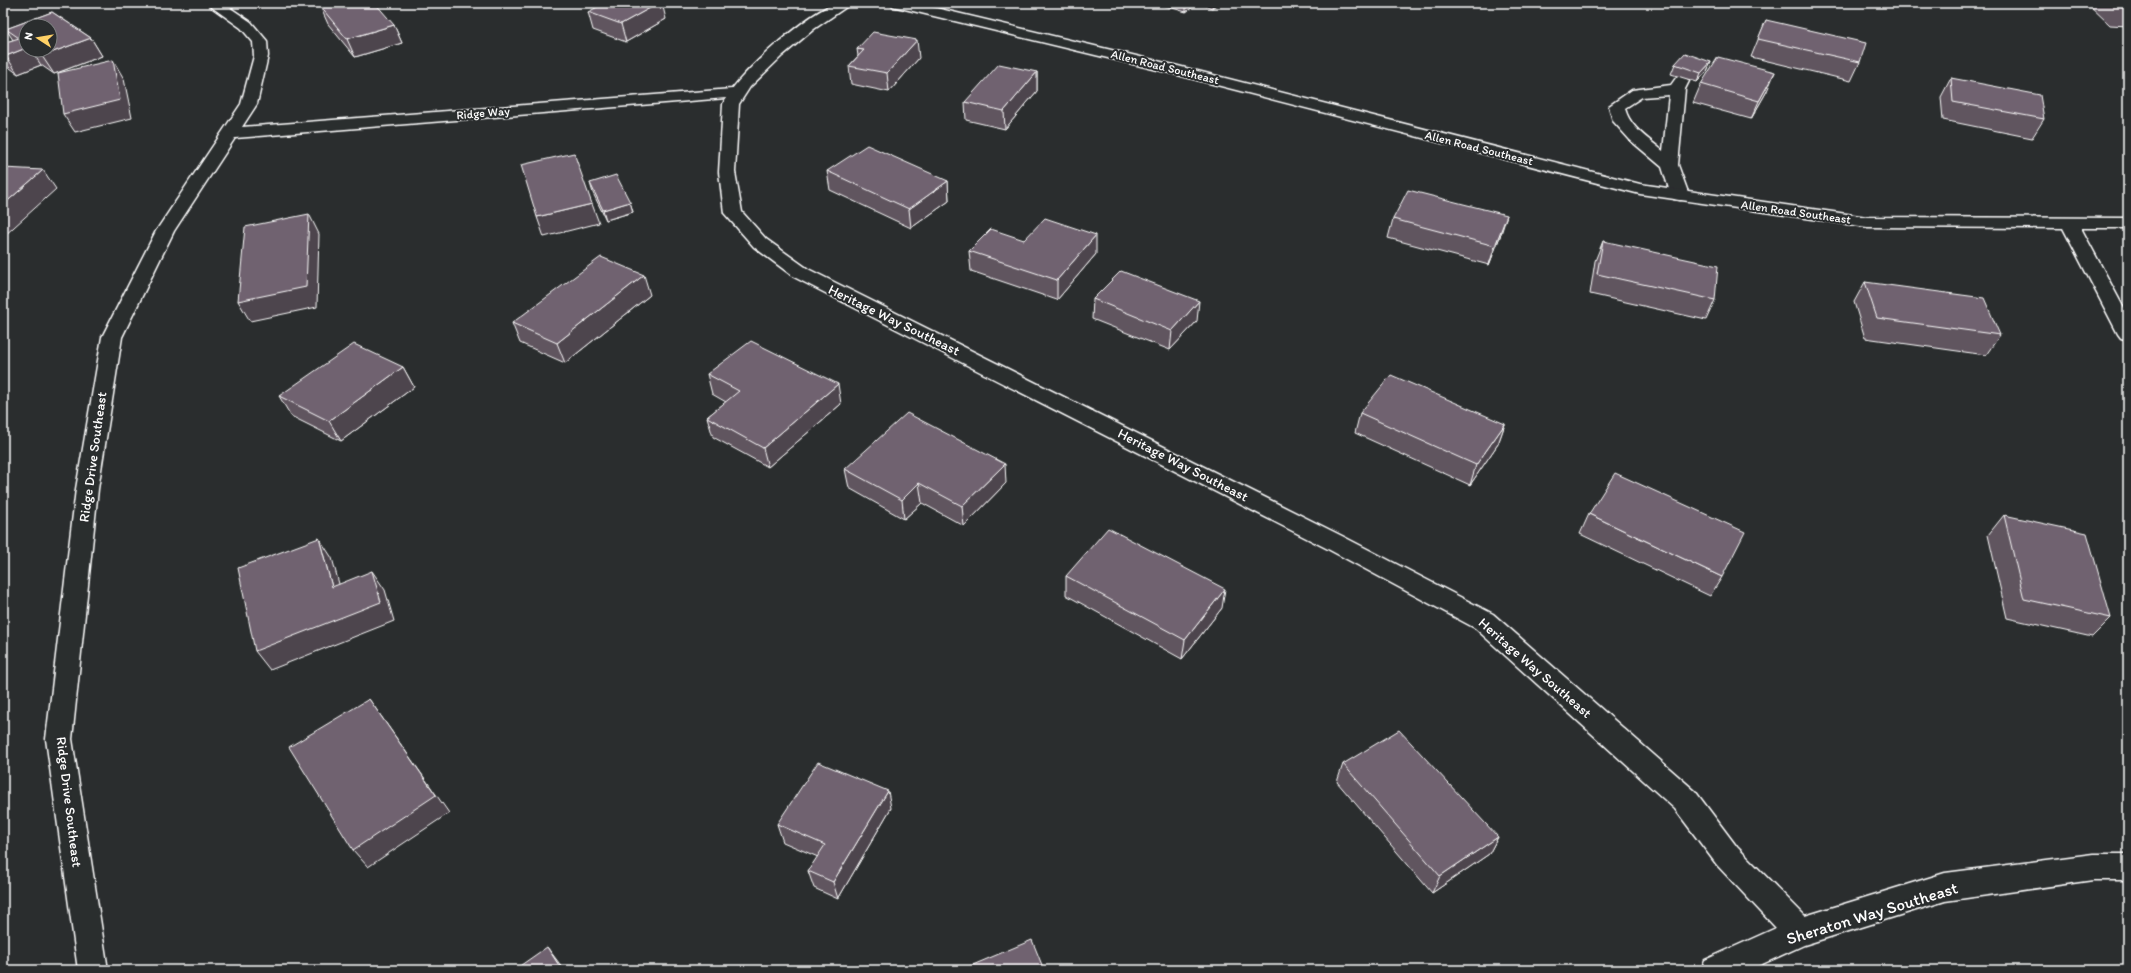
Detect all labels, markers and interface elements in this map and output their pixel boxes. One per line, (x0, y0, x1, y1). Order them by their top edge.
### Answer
north arrow (18, 18, 58, 58)
text: N (22, 31, 36, 41)
street label: Allen Road Southeast (1110, 47, 1221, 87)
street label: Ridge Way (456, 104, 511, 122)
street label: Allen Road Southeast (1424, 128, 1535, 168)
street label: Allen Road Southeast (1740, 197, 1852, 227)
street label: Heritage Way Southeast (825, 281, 963, 359)
street label: Ridge Drive Southeast (75, 391, 111, 523)
street label: Heritage Way Southeast (1115, 425, 1251, 505)
street label: Heritage Way Southeast (1475, 614, 1595, 722)
street label: Ridge Drive Southeast (53, 736, 85, 868)
street label: Sheraton Way Southeast (1784, 877, 1960, 949)

